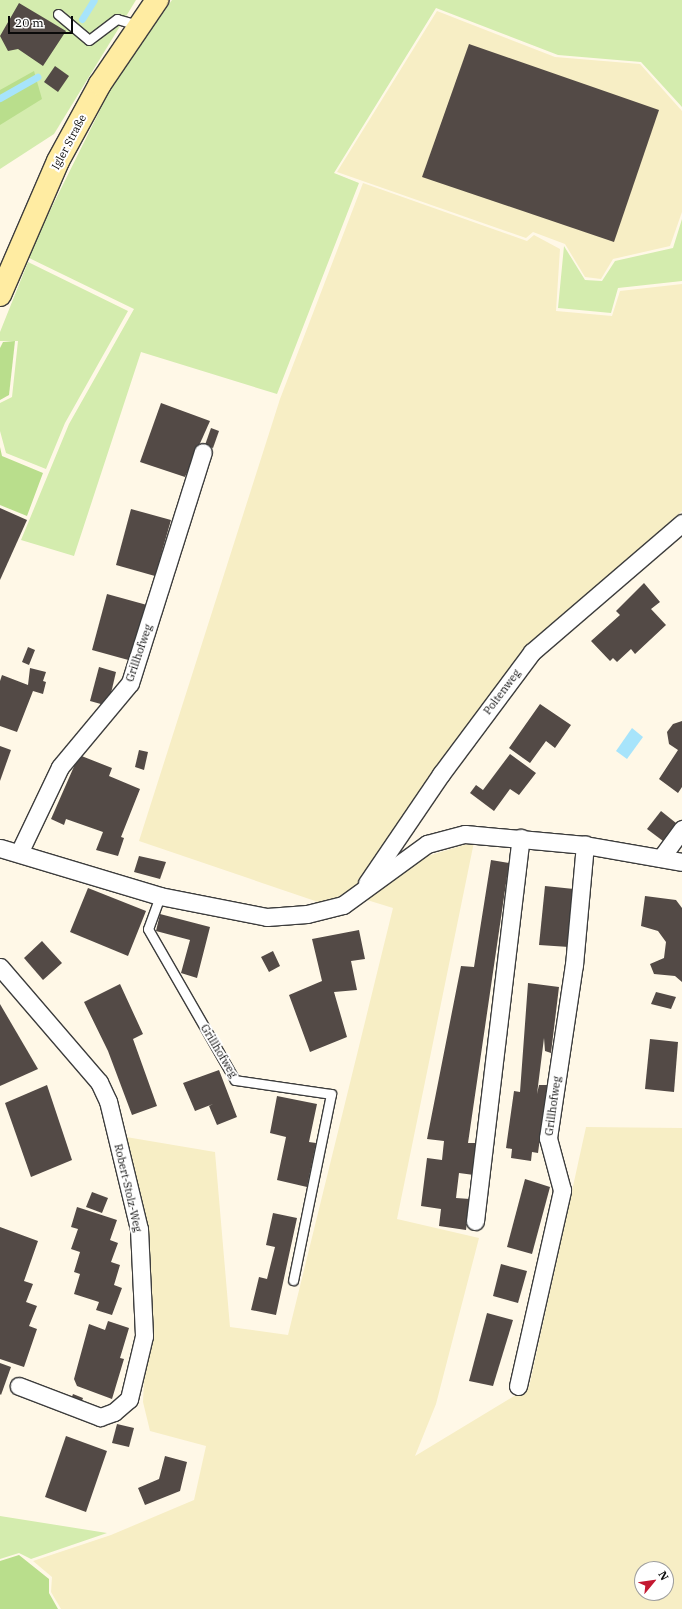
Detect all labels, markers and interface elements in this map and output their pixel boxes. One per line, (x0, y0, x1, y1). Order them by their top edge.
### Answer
scale bar (10, 8, 75, 34)
text: 20 m (15, 15, 44, 30)
street label: Igler Straße (49, 112, 89, 172)
street label: Grillhofweg (123, 622, 155, 684)
street label: Poltenweg (481, 667, 523, 717)
street label: Grillhofweg (198, 1022, 240, 1080)
street label: Grillhofweg (542, 1075, 564, 1137)
street label: Robert-Stolz-Weg (111, 1143, 145, 1233)
north arrow (634, 1561, 674, 1601)
text: N (655, 1568, 672, 1583)

